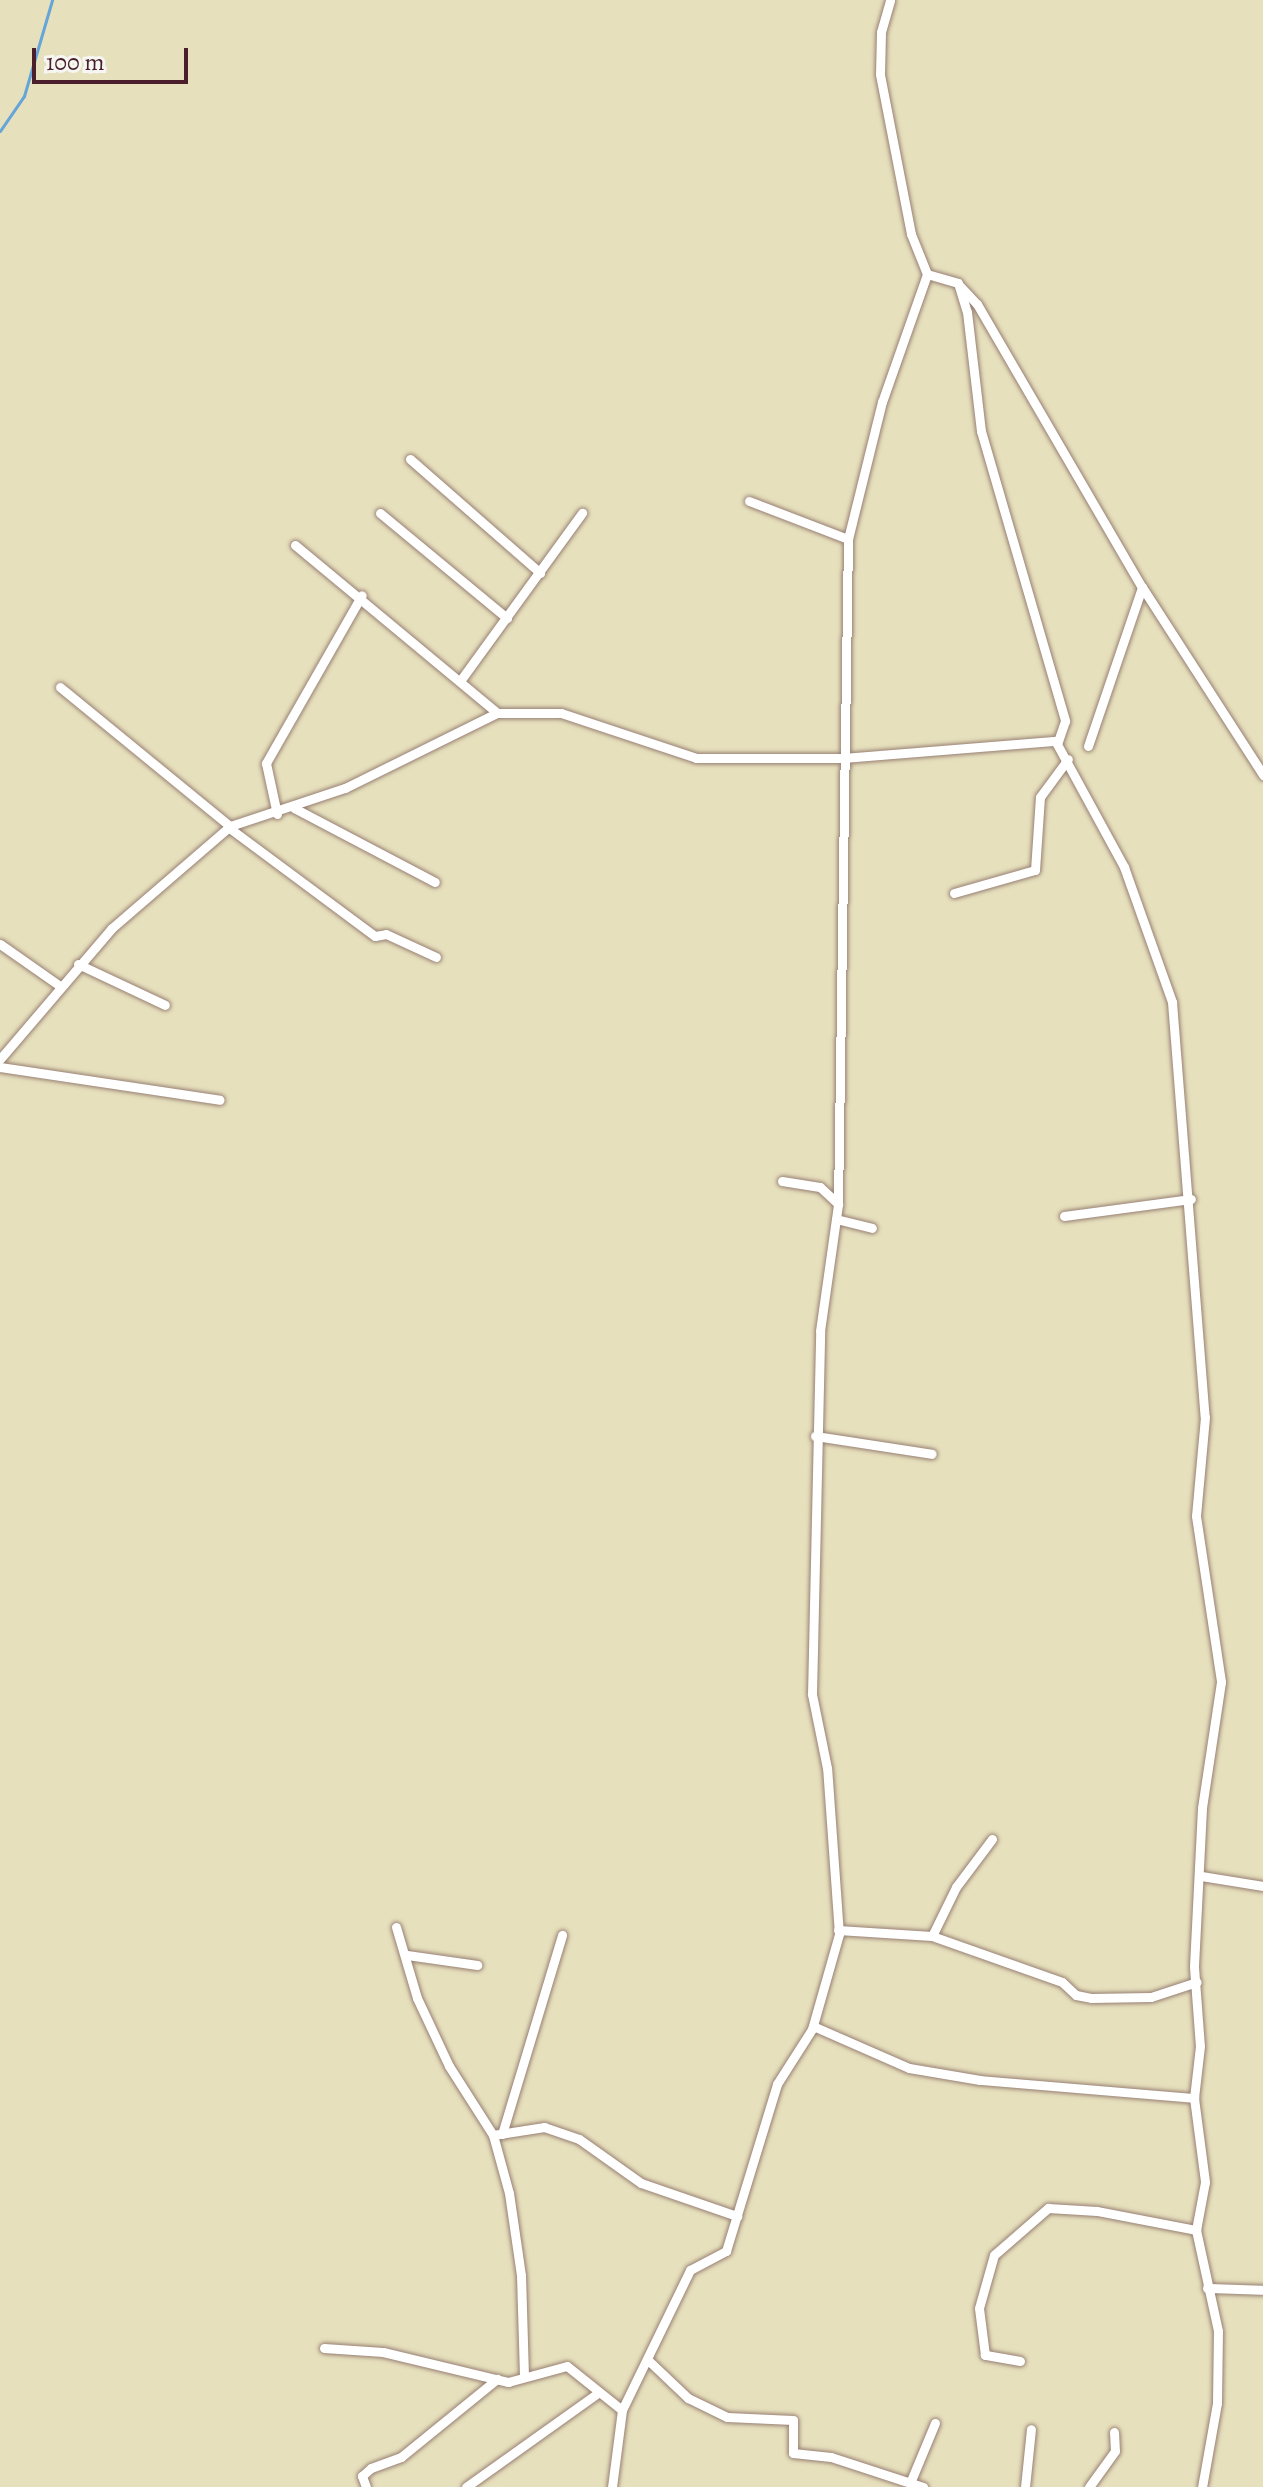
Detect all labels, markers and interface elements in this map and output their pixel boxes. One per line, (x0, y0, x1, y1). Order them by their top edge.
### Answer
scale bar (36, 32, 192, 82)
text: 100 m (46, 46, 105, 78)

